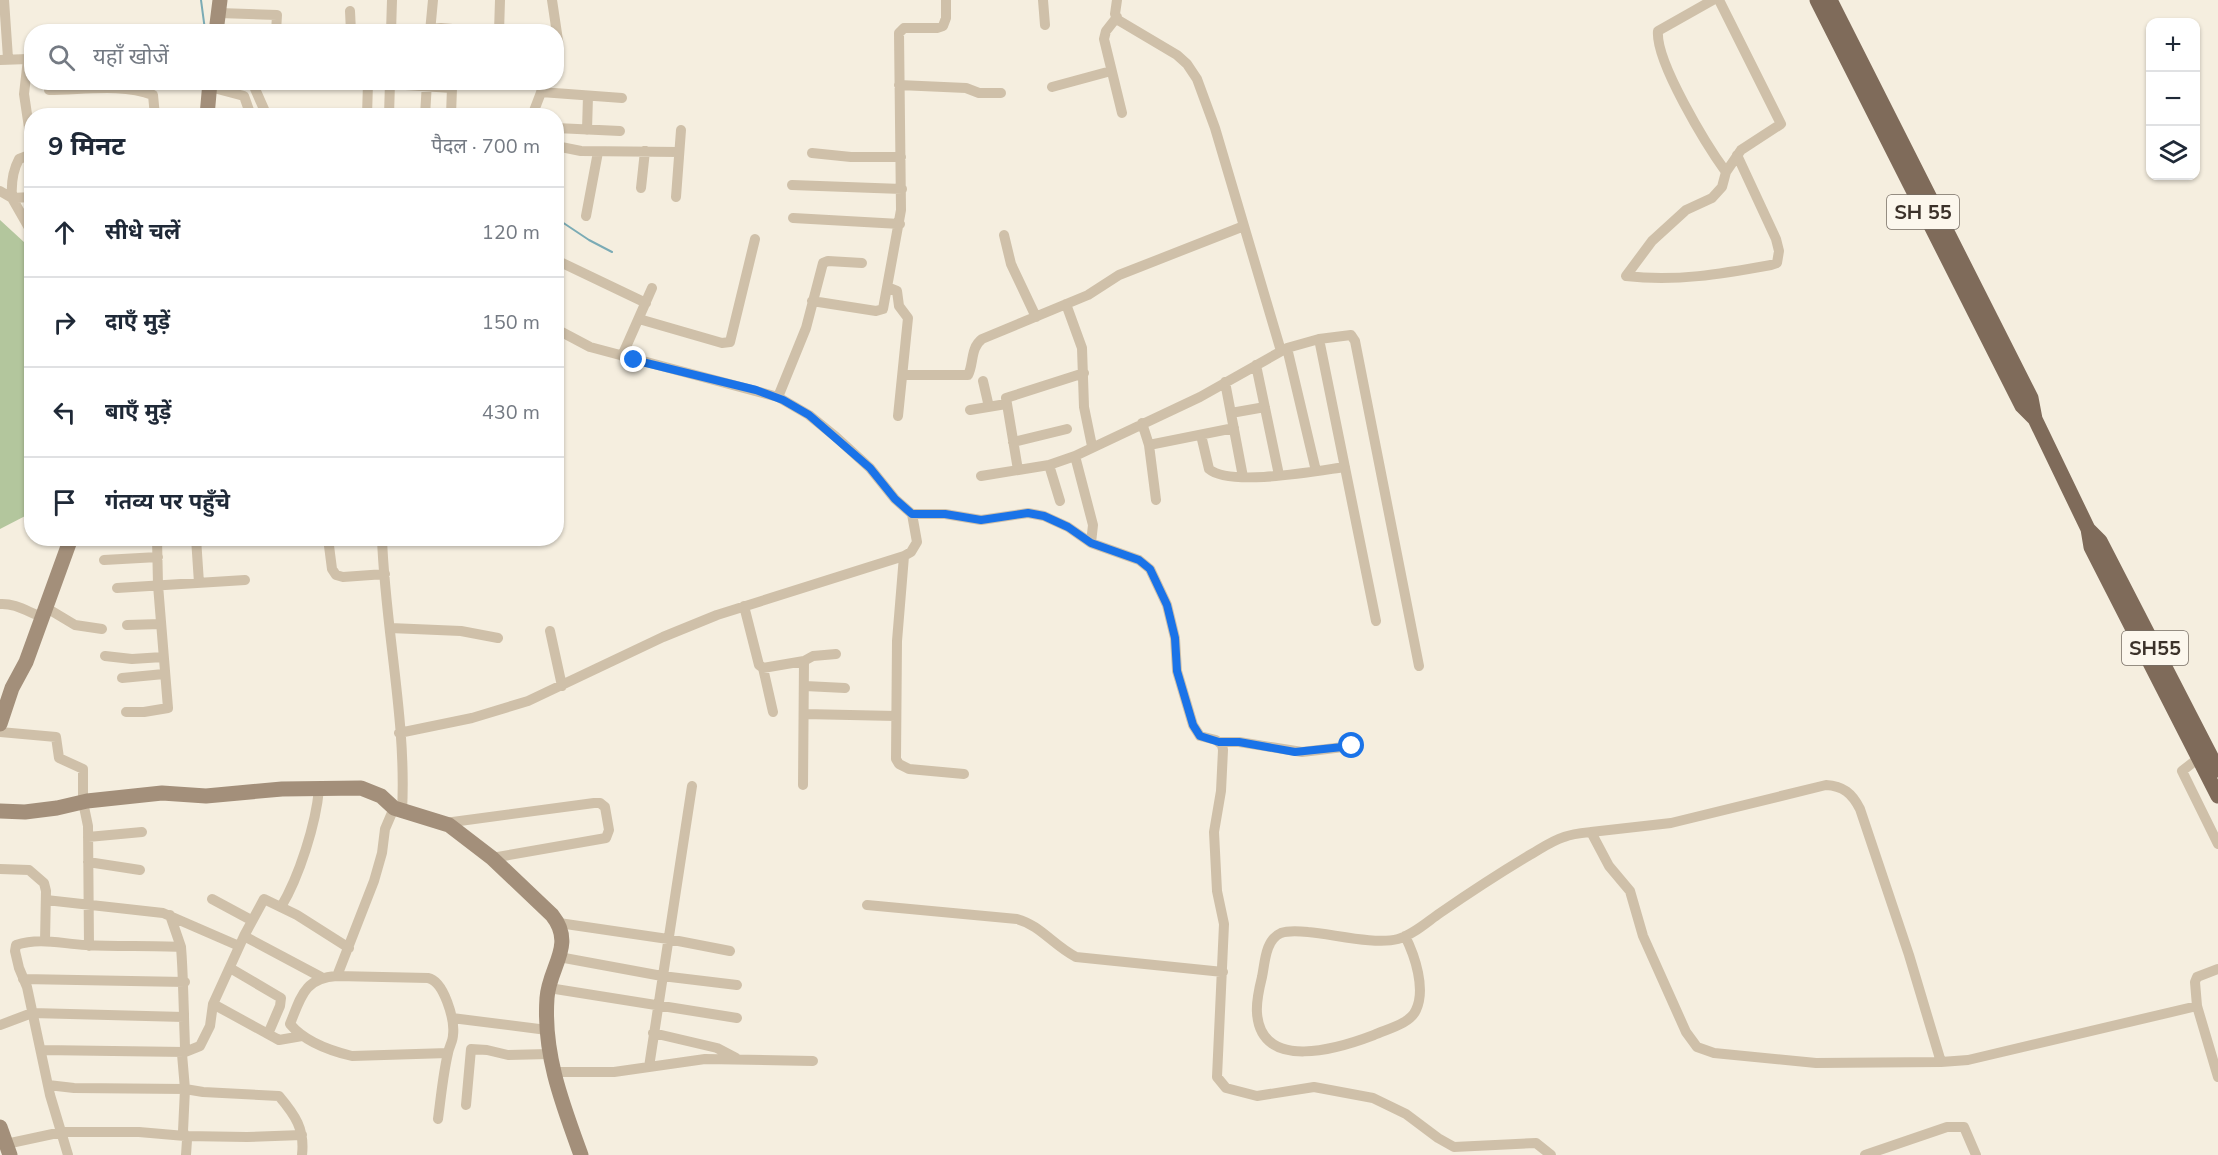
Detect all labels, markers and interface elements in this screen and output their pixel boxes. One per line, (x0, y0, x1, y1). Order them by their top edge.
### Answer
map controls (2146, 18, 2200, 180)
button: + (2146, 18, 2200, 72)
search box (24, 24, 564, 90)
icon: search (45, 41, 78, 74)
text: यहाँ खोजें (93, 42, 169, 72)
button: − (2146, 72, 2200, 126)
button: layers (2146, 126, 2200, 180)
text: 9 मिनट (48, 129, 125, 164)
text: पैदल · 700 m (431, 133, 540, 160)
road number: SH 55 (1887, 195, 1959, 229)
icon: ahead (48, 216, 81, 249)
text: सीधे चलें (105, 217, 180, 247)
text: 120 m (482, 219, 540, 246)
icon: right (48, 306, 81, 339)
text: दाएँ मुड़ें (105, 307, 170, 337)
text: 150 m (482, 309, 540, 336)
route end (620, 346, 646, 372)
icon: left (48, 396, 81, 429)
text: बाएँ मुड़ें (105, 397, 171, 427)
text: 430 m (482, 399, 540, 426)
icon: arrive (48, 486, 81, 519)
text: गंतव्य पर पहुँचे (105, 487, 230, 517)
road number: SH55 (2122, 631, 2188, 665)
route start (1338, 732, 1364, 758)

